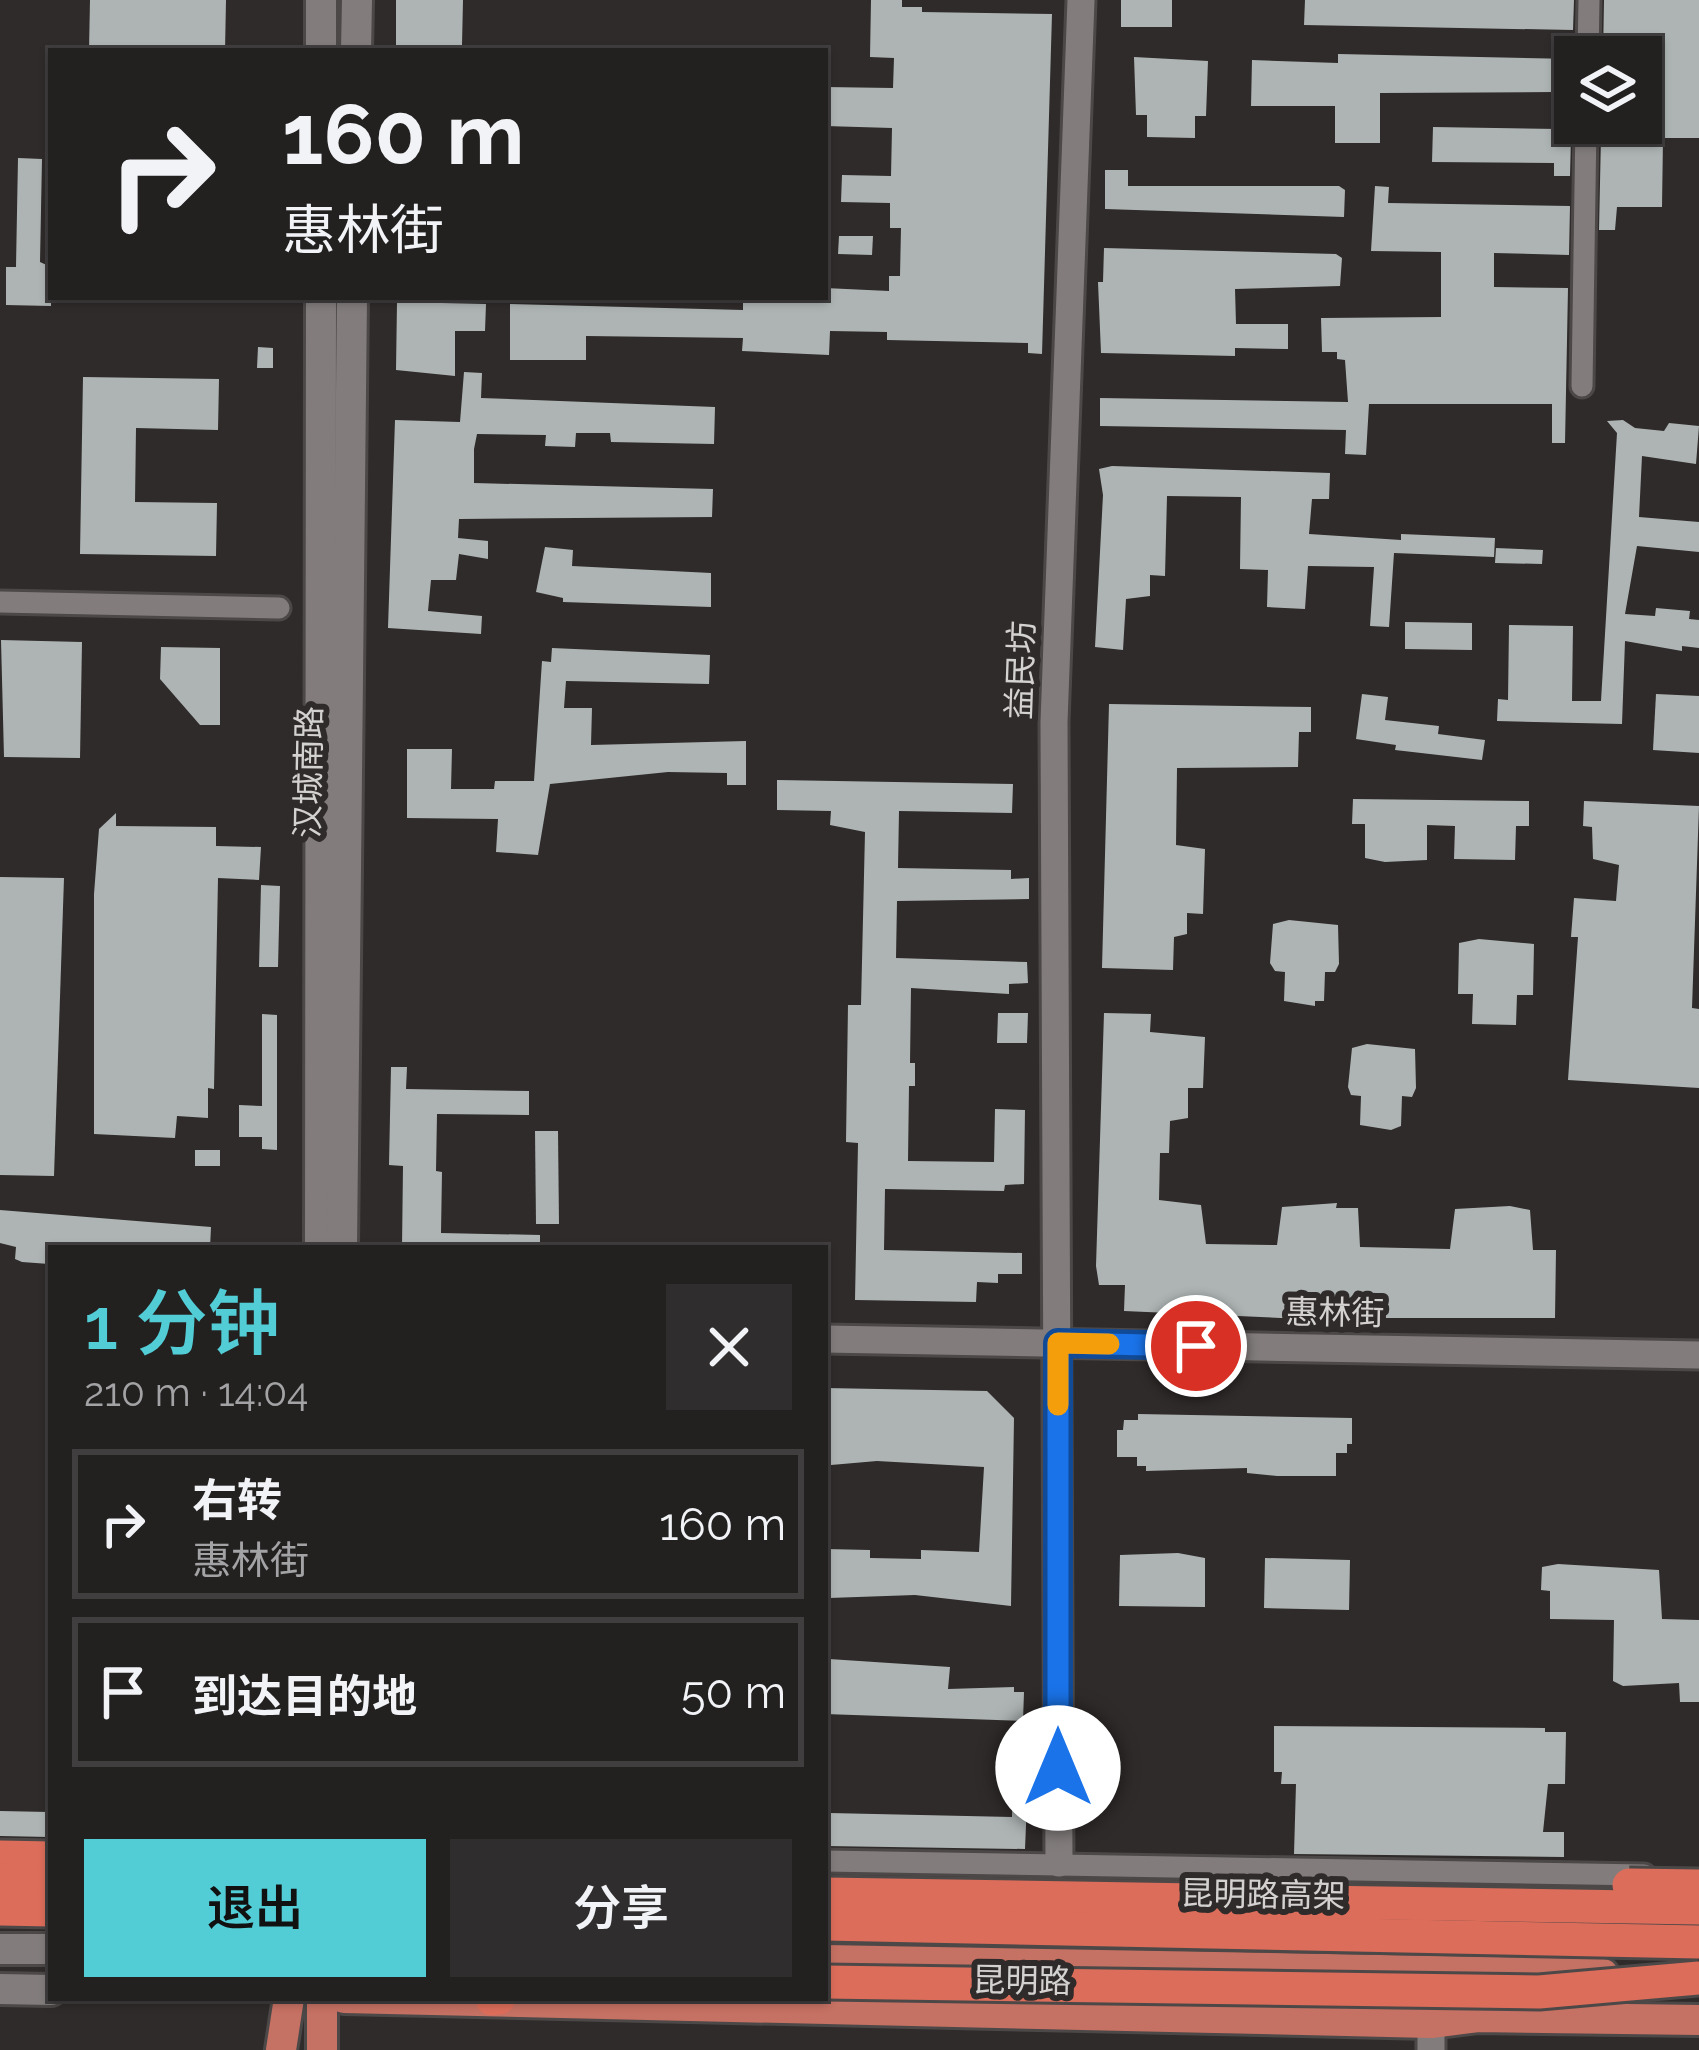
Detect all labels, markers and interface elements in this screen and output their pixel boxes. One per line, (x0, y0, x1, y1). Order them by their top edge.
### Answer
map controls (1554, 36, 1662, 144)
button: layers (1554, 36, 1662, 144)
text: 160 m (282, 85, 524, 184)
icon: right (84, 96, 240, 252)
text: 惠林街 (282, 198, 444, 262)
street label: 益民坊 (999, 620, 1042, 720)
street label: 汉城南路 (288, 706, 329, 838)
text: 1 分钟 (84, 1281, 280, 1366)
button: close (666, 1284, 792, 1410)
street label: 惠林街 (1285, 1292, 1385, 1333)
pin (1145, 1295, 1247, 1397)
icon: arrive (1163, 1313, 1229, 1379)
text: 210 m · 14:04 (84, 1369, 308, 1415)
text: 右转 (192, 1474, 282, 1527)
icon: right (90, 1491, 156, 1557)
text: 160 m (659, 1498, 786, 1551)
text: 惠林街 (192, 1537, 309, 1583)
icon: arrive (90, 1659, 156, 1725)
text: 50 m (681, 1666, 786, 1719)
text: 到达目的地 (192, 1670, 417, 1723)
position arrow (995, 1705, 1121, 1831)
button: 退出 (84, 1839, 426, 1977)
button: 分享 (450, 1839, 792, 1977)
street label: 昆明路高架 (1180, 1874, 1346, 1915)
street label: 昆明路 (972, 1960, 1072, 2001)

